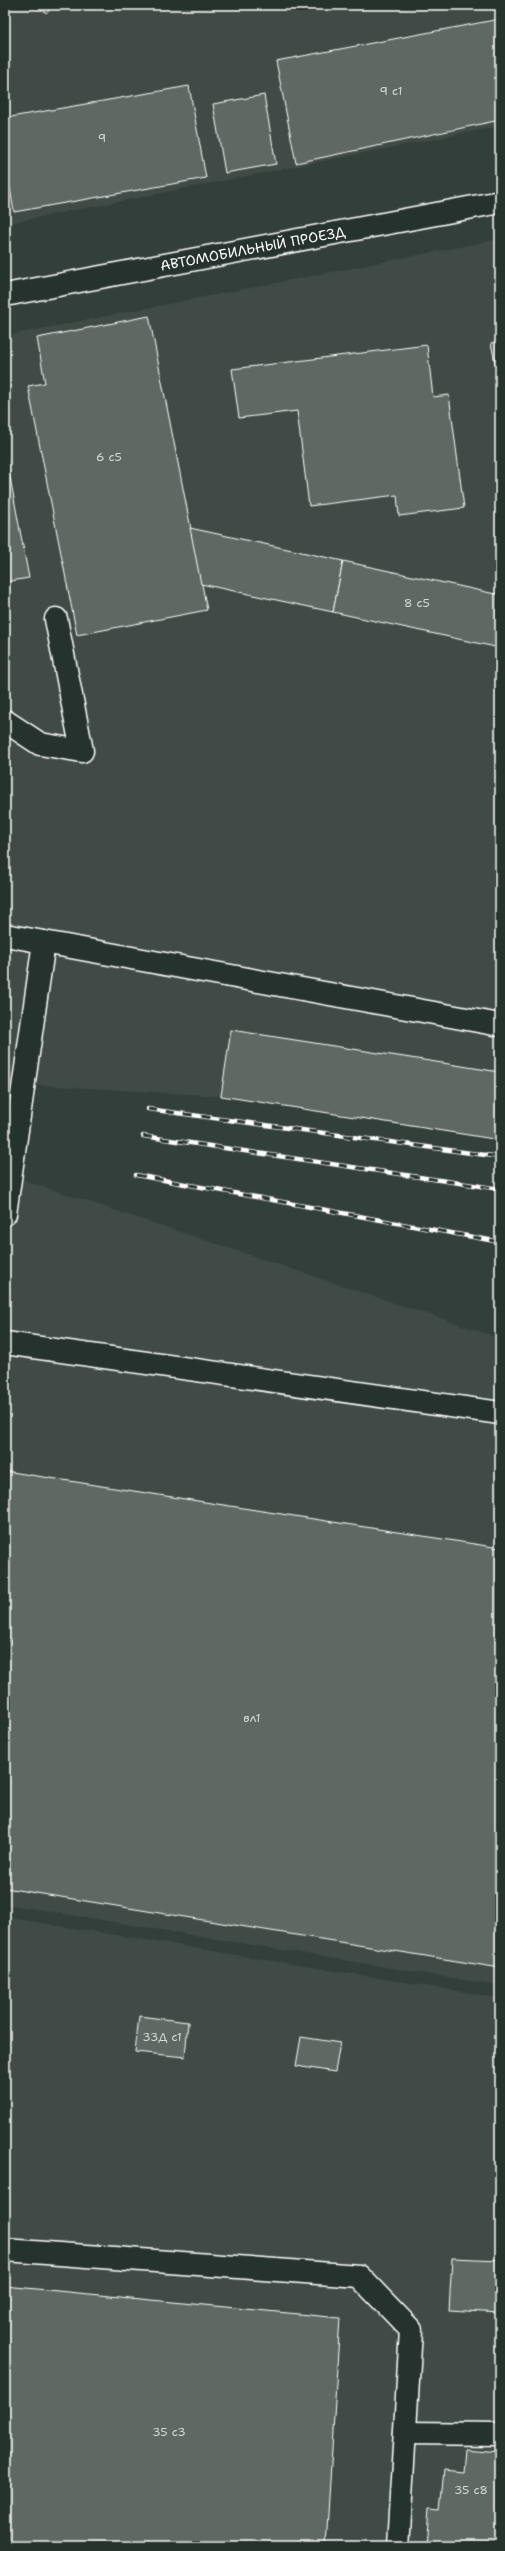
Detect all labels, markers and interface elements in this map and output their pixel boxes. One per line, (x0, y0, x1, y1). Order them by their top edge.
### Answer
house number: 9 с1 (380, 83, 402, 99)
house number: 9 (98, 130, 106, 146)
street label: АВТОМОБИЛЬНЫЙ ПРОЕЗД (159, 222, 347, 275)
house number: 6 с5 (96, 449, 122, 465)
house number: 8 с5 (404, 595, 430, 611)
house number: вл1 (243, 1710, 261, 1726)
house number: 33Д с1 (142, 2029, 182, 2045)
house number: 35 с3 (152, 2424, 186, 2440)
house number: 35 с8 (454, 2482, 488, 2498)

